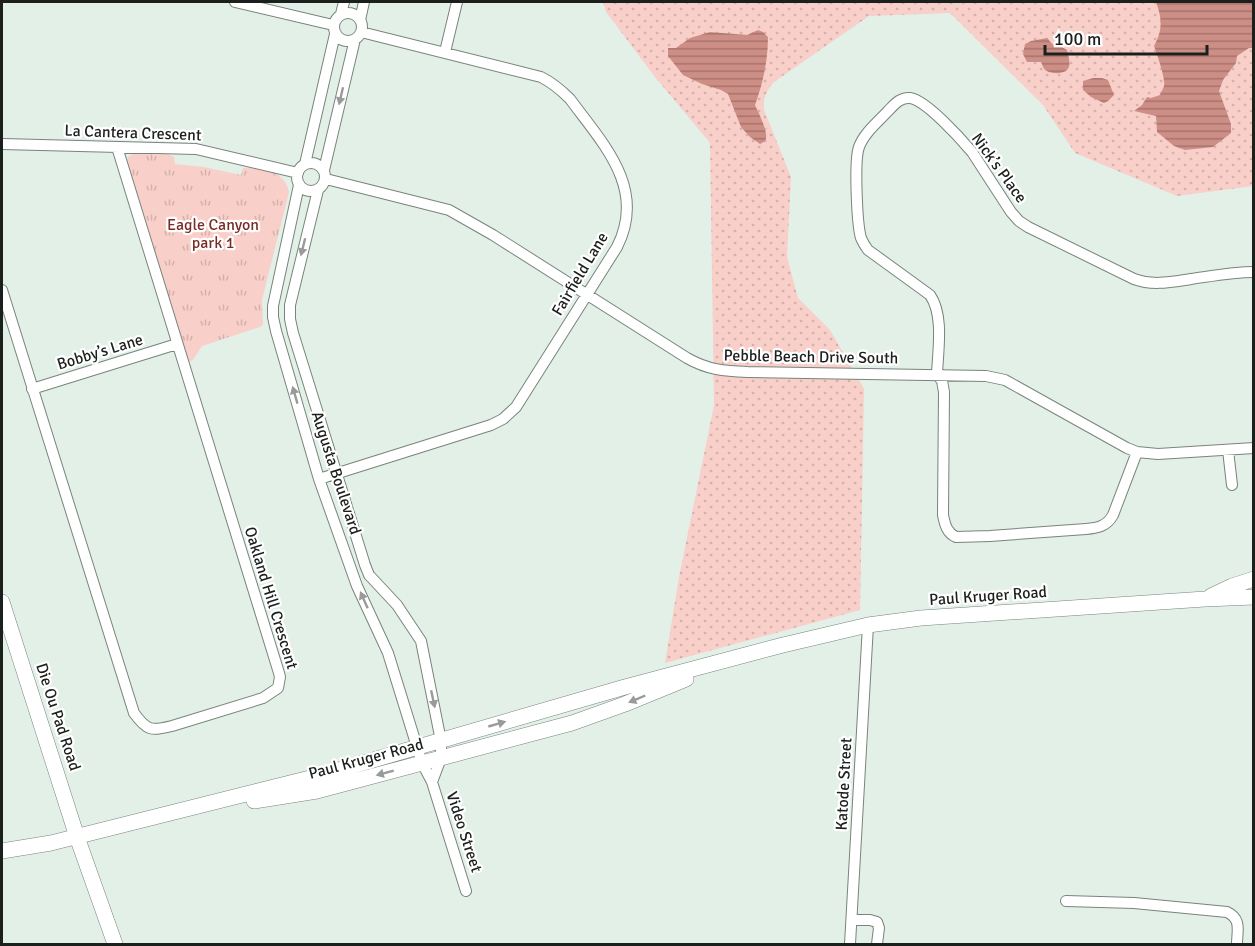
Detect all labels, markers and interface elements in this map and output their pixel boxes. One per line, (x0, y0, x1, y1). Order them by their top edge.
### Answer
scale bar (1045, 18, 1207, 56)
text: 100 m (1054, 28, 1101, 50)
one-way arrow (336, 87, 346, 106)
street label: La Cantera Crescent (64, 121, 202, 145)
street label: Nick’s Place (967, 129, 1031, 207)
park label: Eagle Canyon park 1 (167, 215, 259, 253)
street label: Fairfield Lane (547, 229, 613, 319)
one-way arrow (298, 238, 308, 256)
street label: Bobby’s Lane (55, 329, 145, 375)
street label: Pebble Beach Drive South (723, 345, 899, 369)
one-way arrow (290, 386, 299, 404)
street label: Augusta Boulevard (307, 409, 365, 537)
street label: Oakland Hill Crescent (240, 524, 302, 672)
street label: Paul Kruger Road (928, 582, 1048, 610)
one-way arrow (359, 591, 368, 608)
street label: Die Ou Pad Road (31, 661, 85, 773)
one-way arrow (429, 689, 438, 708)
one-way arrow (628, 694, 646, 704)
one-way arrow (488, 719, 506, 728)
street label: Paul Kruger Road (306, 734, 426, 784)
street label: Katode Street (832, 737, 856, 831)
one-way arrow (375, 769, 394, 779)
street label: Video Street (442, 789, 487, 875)

